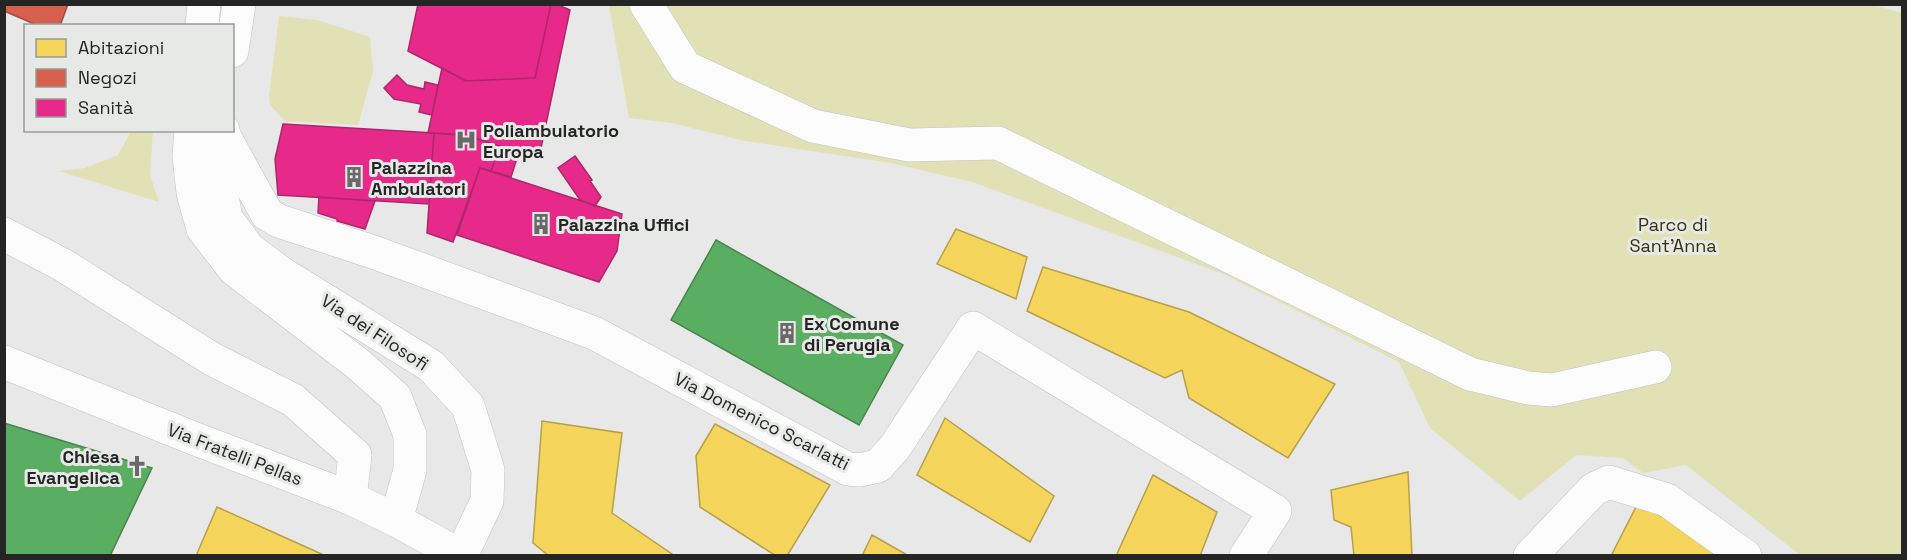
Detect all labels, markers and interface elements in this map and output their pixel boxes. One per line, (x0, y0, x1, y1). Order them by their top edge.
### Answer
legend (24, 24, 234, 132)
text: Abitazioni (78, 36, 164, 59)
text: Negozi (78, 66, 137, 89)
text: Sanità (78, 96, 133, 119)
place label: Poliambulatorio Europa (483, 119, 619, 163)
hospital icon: Poliambulatorio Europa (454, 128, 478, 152)
place label: Palazzina Ambulatori (371, 156, 466, 200)
building icon: Palazzina Ambulatori (342, 165, 366, 189)
building icon: Palazzina Uffici (529, 212, 553, 236)
place label: Palazzina Uffici (558, 213, 689, 236)
park label: Parco di Sant'Anna (1629, 213, 1717, 257)
street label: Via dei Filosofi (317, 289, 433, 375)
place label: Ex Comune di Perugia (804, 312, 900, 356)
building icon: Ex Comune di Perugia (775, 321, 799, 345)
street label: Via Domenico Scarlatti (670, 367, 854, 475)
street label: Via Fratelli Pellas (164, 418, 306, 490)
place label: Chiesa Evangelica (26, 445, 121, 489)
church icon: Chiesa Evangelica (125, 454, 149, 478)

